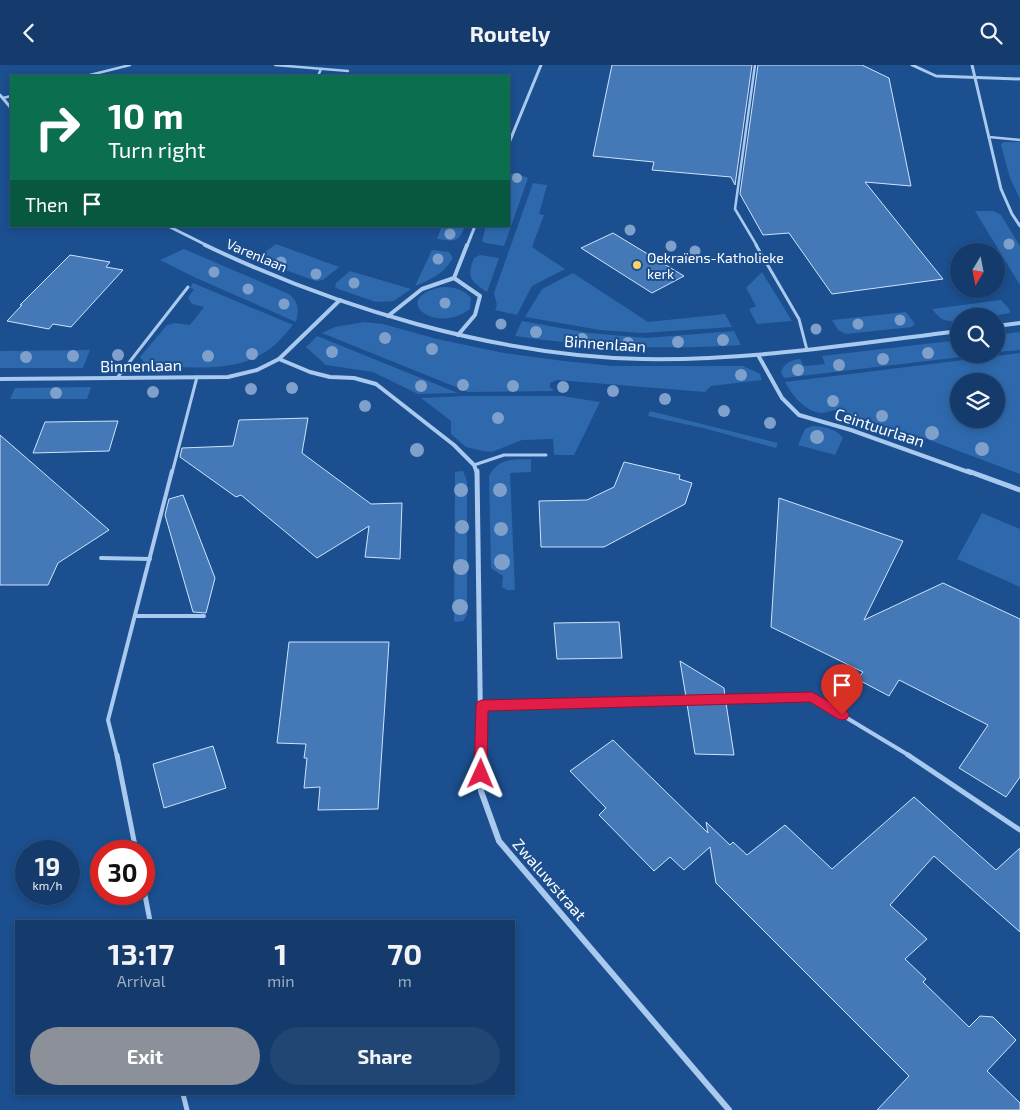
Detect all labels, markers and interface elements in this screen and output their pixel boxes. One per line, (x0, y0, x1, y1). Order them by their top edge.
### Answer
icon: back (15, 19, 43, 47)
icon: search (977, 19, 1005, 47)
text: Routely (470, 20, 550, 46)
text: 10 m (108, 94, 184, 136)
icon: right (25, 95, 90, 160)
text: Turn right (108, 136, 206, 162)
icon: arrive (78, 190, 106, 218)
text: Then (25, 193, 68, 216)
street label: Varenlaan (224, 235, 290, 275)
north arrow (950, 243, 1005, 297)
map controls (950, 243, 1005, 428)
place label: Oekraïens-Katholieke kerk (647, 249, 784, 282)
marker: Oekraïens-Katholieke kerk (631, 259, 643, 271)
button: search (950, 308, 1005, 363)
street label: Binnenlaan (563, 331, 647, 355)
street label: Binnenlaan (100, 355, 182, 375)
button: layers (950, 373, 1005, 428)
street label: Ceintuurlaan (833, 404, 927, 450)
pin (821, 664, 863, 715)
icon: arrive (828, 671, 856, 699)
position arrow (454, 747, 506, 799)
street label: Zwaluwstraat (509, 834, 591, 924)
speed limit sign: 30 (90, 840, 155, 905)
text: 19 (35, 851, 60, 881)
text: km/h (33, 878, 62, 892)
text: 13:17 (108, 935, 174, 971)
text: 1 (274, 935, 287, 971)
text: 70 (387, 935, 422, 971)
text: Arrival (117, 971, 165, 990)
text: min (267, 971, 294, 990)
text: m (398, 971, 412, 990)
button: Exit (30, 1027, 260, 1085)
button: Share (270, 1027, 500, 1085)

